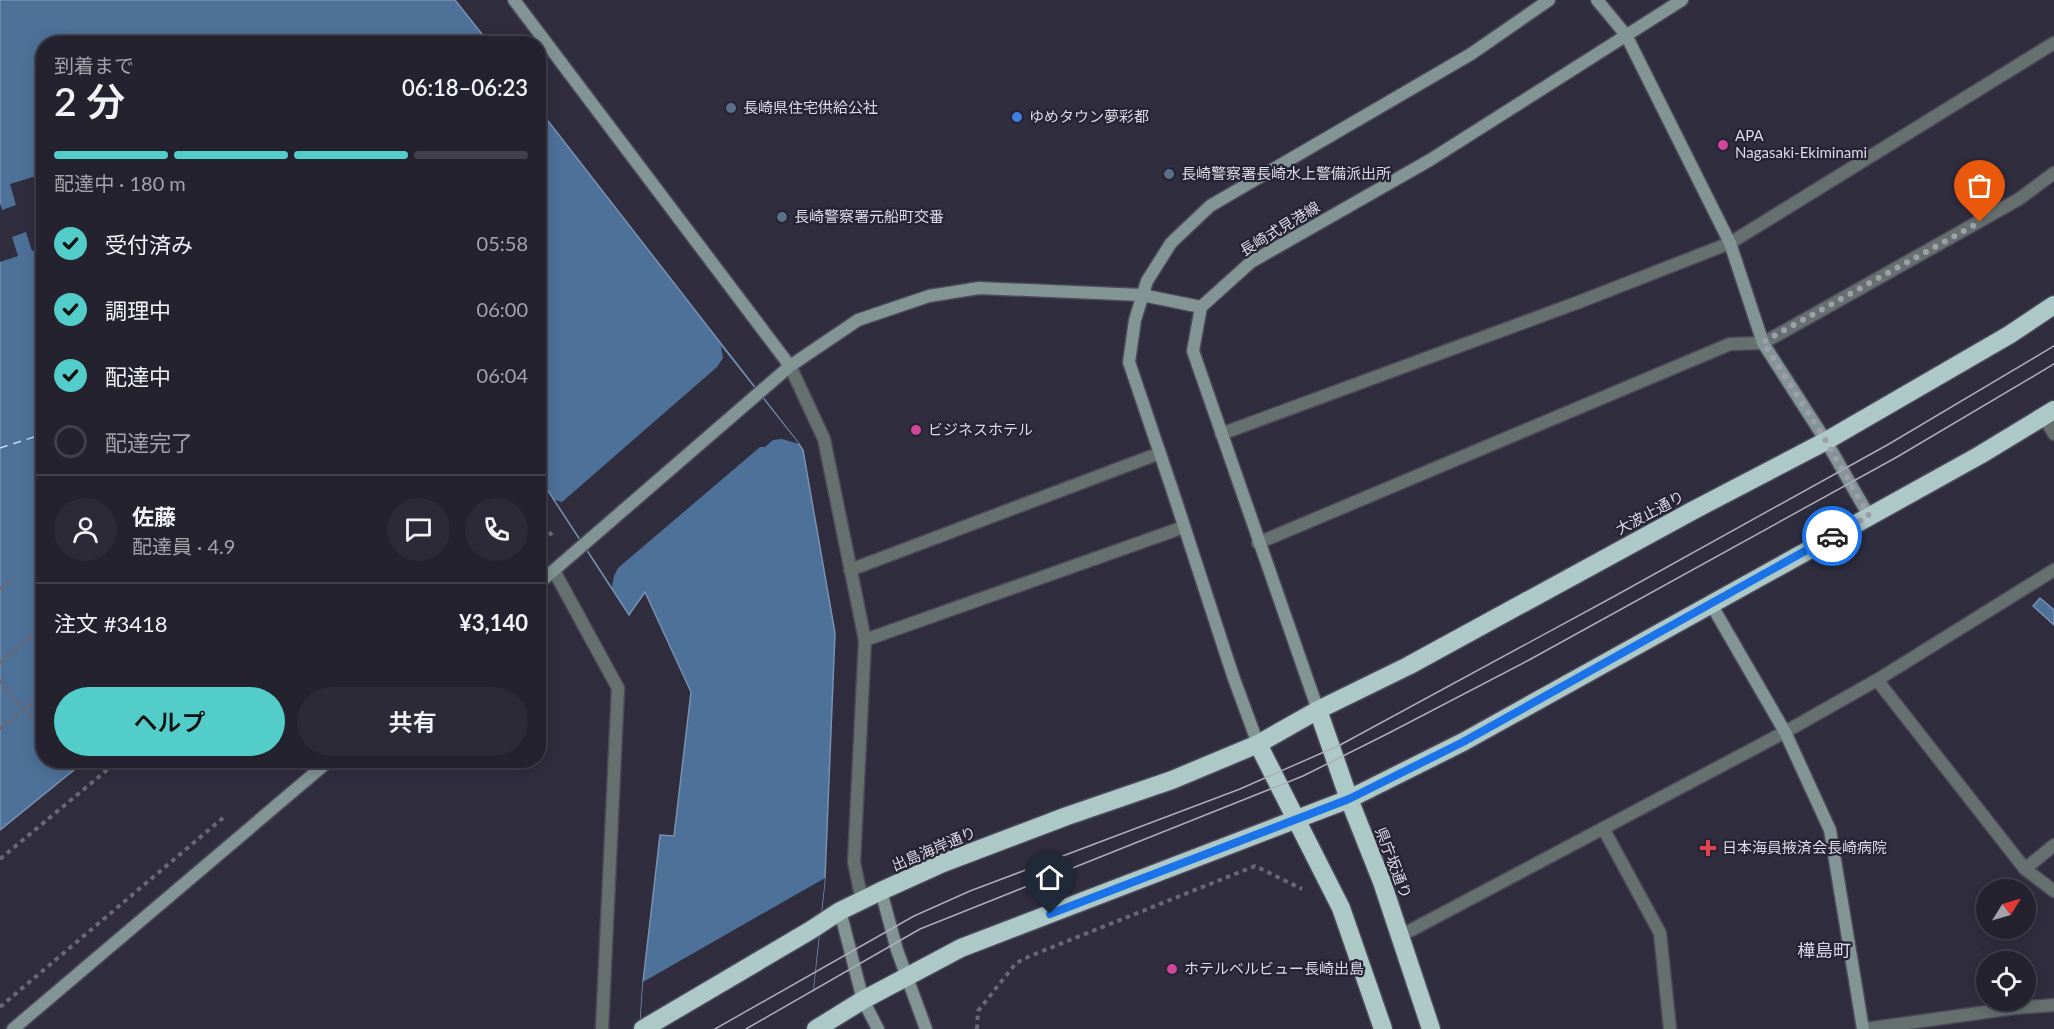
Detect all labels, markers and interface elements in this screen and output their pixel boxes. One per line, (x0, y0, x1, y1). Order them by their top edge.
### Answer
text: 到着まで (54, 53, 134, 77)
text: 06:18–06:23 (402, 74, 528, 101)
text: 2 分 (54, 78, 125, 124)
place label: 長崎県住宅供給公社 (743, 98, 878, 116)
marker: 長崎県住宅供給公社 (724, 101, 738, 115)
place label: ゆめタウン夢彩都 (1029, 107, 1149, 125)
marker: ゆめタウン夢彩都 (1010, 110, 1024, 124)
place label: APA Nagasaki-Ekiminami (1735, 126, 1867, 161)
marker: APA Nagasaki-Ekiminami (1716, 138, 1730, 152)
pin (1954, 160, 2005, 222)
place label: 長崎警察署長崎水上警備派出所 (1181, 164, 1391, 182)
marker: 長崎警察署長崎水上警備派出所 (1162, 167, 1176, 181)
icon: bag (1963, 169, 1996, 202)
text: 配達中 · 180 m (54, 171, 186, 195)
street label: 長崎式見港線 (1236, 197, 1323, 259)
place label: 長崎警察署元船町交番 (794, 207, 944, 225)
marker: 長崎警察署元船町交番 (775, 210, 789, 224)
icon: check (54, 227, 87, 260)
text: 受付済み (105, 231, 193, 258)
text: 05:58 (477, 231, 528, 255)
icon: check (54, 293, 87, 326)
text: 調理中 (105, 297, 171, 324)
text: 06:00 (477, 297, 528, 321)
icon: check (54, 359, 87, 392)
text: 配達中 (105, 363, 171, 390)
text: 06:04 (477, 363, 528, 387)
place label: ビジネスホテル (928, 420, 1033, 438)
marker: ビジネスホテル (909, 423, 923, 437)
text: 配達完了 (105, 429, 193, 456)
street label: 大波止通り (1612, 487, 1687, 538)
button: person (54, 498, 117, 561)
button: chat (387, 498, 450, 561)
button: phone (465, 498, 528, 561)
text: 佐藤 (132, 503, 176, 530)
courier (1802, 506, 1862, 566)
icon: car (1816, 520, 1849, 553)
text: 配達員 · 4.9 (132, 534, 235, 558)
text: ¥3,140 (459, 609, 528, 636)
text: 注文 #3418 (54, 610, 167, 637)
button: ヘルプ (54, 687, 285, 756)
button: 共有 (297, 687, 528, 756)
street label: 出島海岸通り (889, 822, 979, 874)
street label: 県庁坂通り (1372, 824, 1416, 901)
place label: 日本海員掖済会長崎病院 (1722, 838, 1887, 856)
marker: 日本海員掖済会長崎病院 (1699, 839, 1717, 857)
pin (1024, 852, 1075, 914)
icon: home (1033, 861, 1066, 894)
north arrow (1976, 879, 2036, 939)
map controls (1976, 879, 2036, 1011)
district label: 樺島町 (1797, 939, 1851, 961)
button: locate (1976, 951, 2036, 1011)
place label: ホテルベルビュー長崎出島 (1184, 959, 1364, 977)
marker: ホテルベルビュー長崎出島 (1165, 962, 1179, 976)

